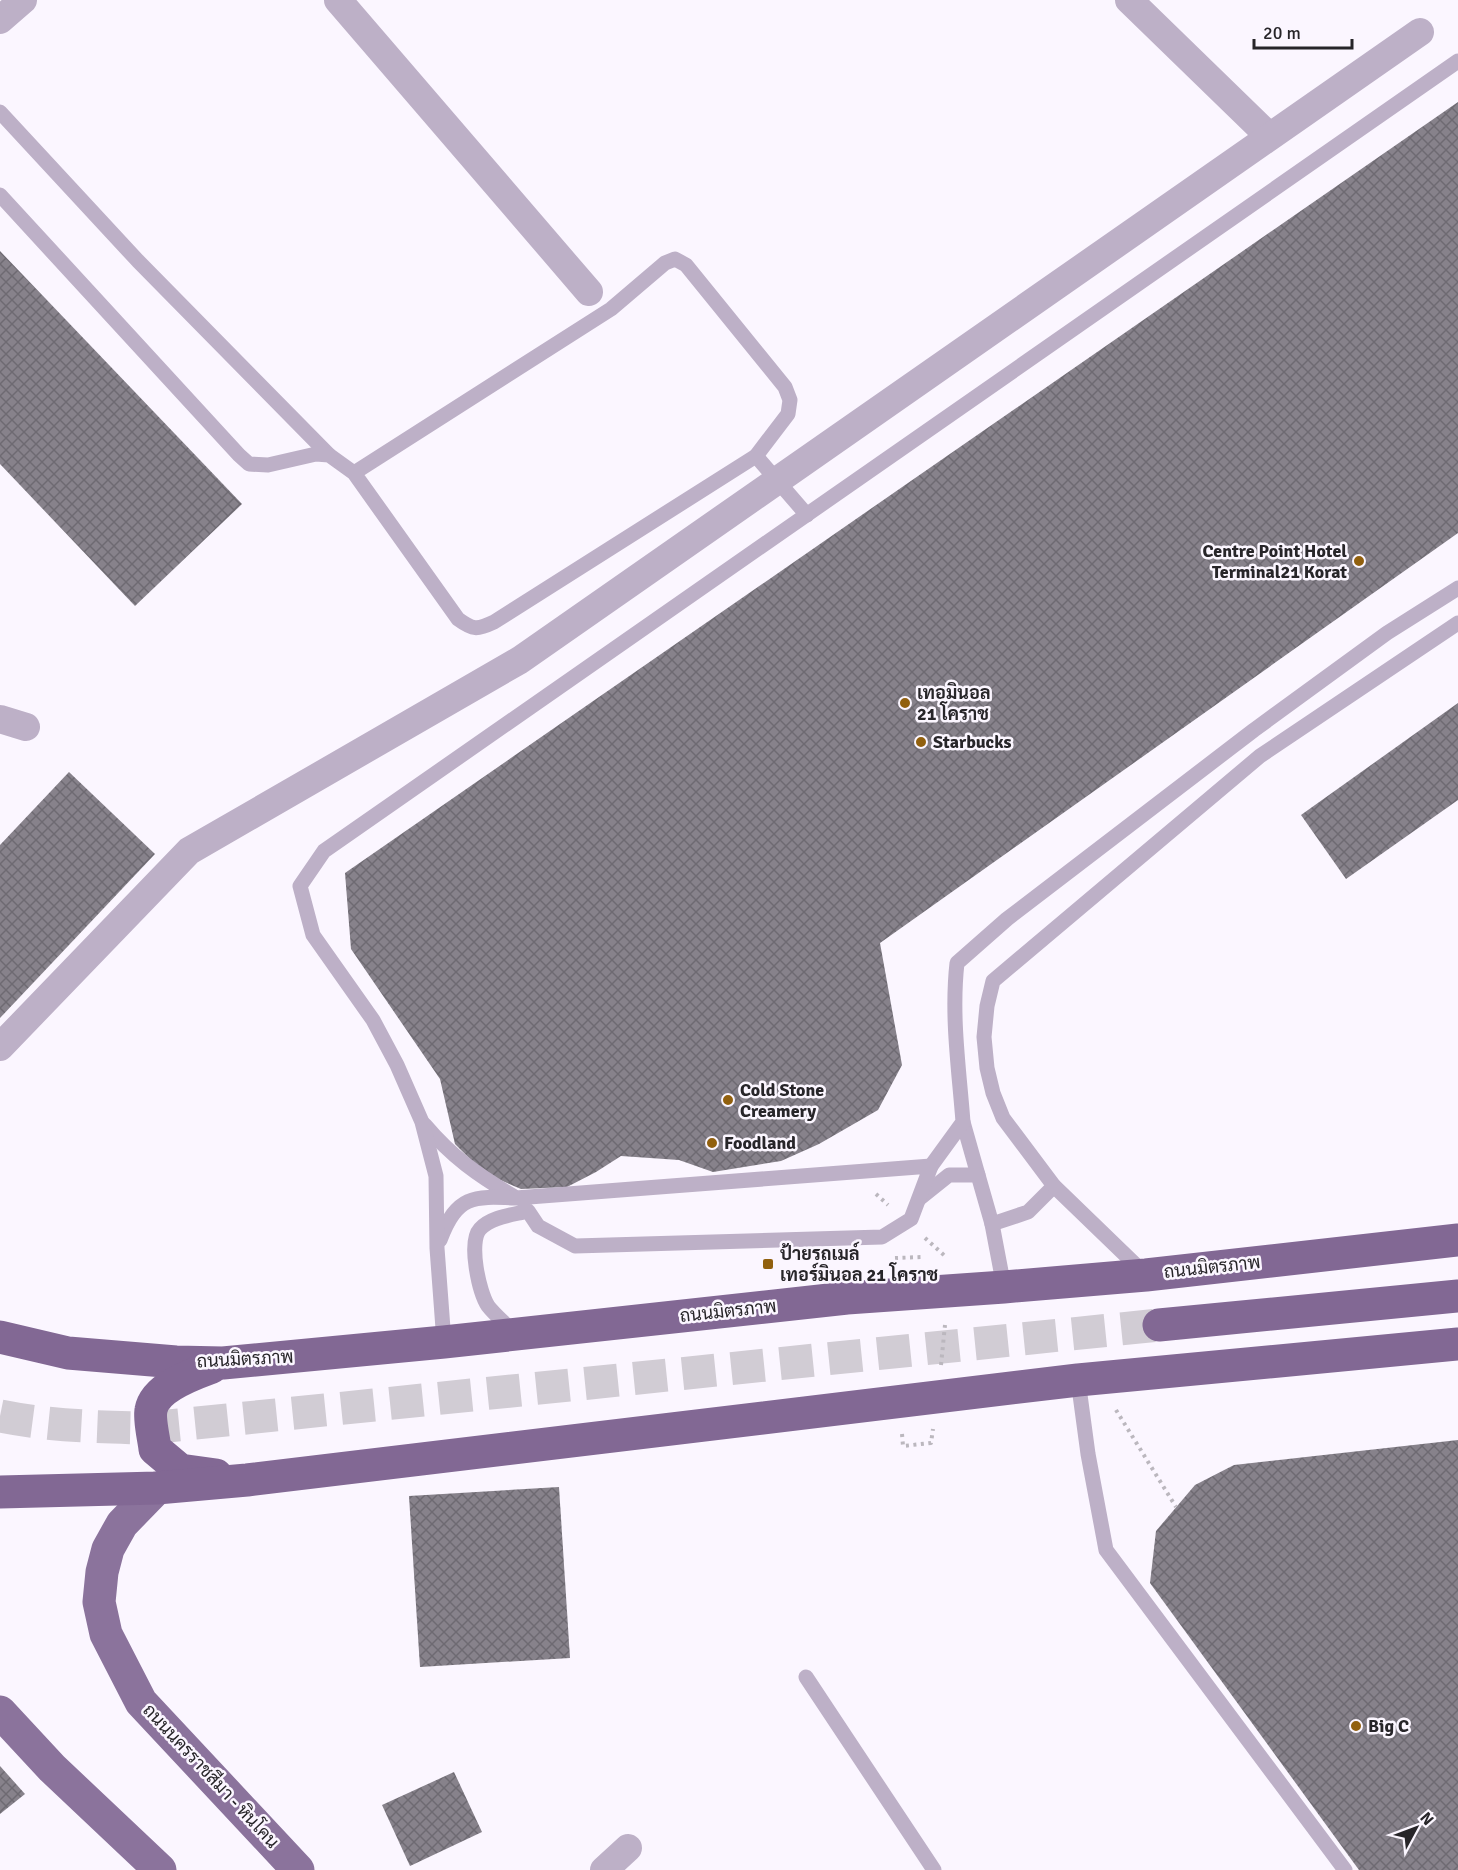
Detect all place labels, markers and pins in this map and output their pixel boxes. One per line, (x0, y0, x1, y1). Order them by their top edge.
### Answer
place label: Centre Point Hotel Terminal21 Korat (1202, 540, 1347, 583)
marker: Centre Point Hotel Terminal21 Korat (1352, 554, 1366, 568)
place label: เทอมินอล 21 โคราช (917, 681, 991, 725)
marker: เทอมินอล 21 โคราช (898, 696, 912, 710)
place label: Starbucks (933, 731, 1012, 753)
marker: Starbucks (914, 735, 928, 749)
place label: Cold Stone Creamery (740, 1079, 824, 1122)
marker: Cold Stone Creamery (721, 1093, 735, 1107)
place label: Foodland (724, 1132, 796, 1154)
marker: Foodland (705, 1136, 719, 1150)
place label: ป้ายรถเมล์ เทอร์มินอล 21 โคราช (780, 1241, 939, 1286)
marker: ป้ายรถเมล์ เทอร์มินอล 21 โคราช (761, 1257, 775, 1271)
place label: Big C (1368, 1715, 1409, 1737)
marker: Big C (1349, 1719, 1363, 1733)

